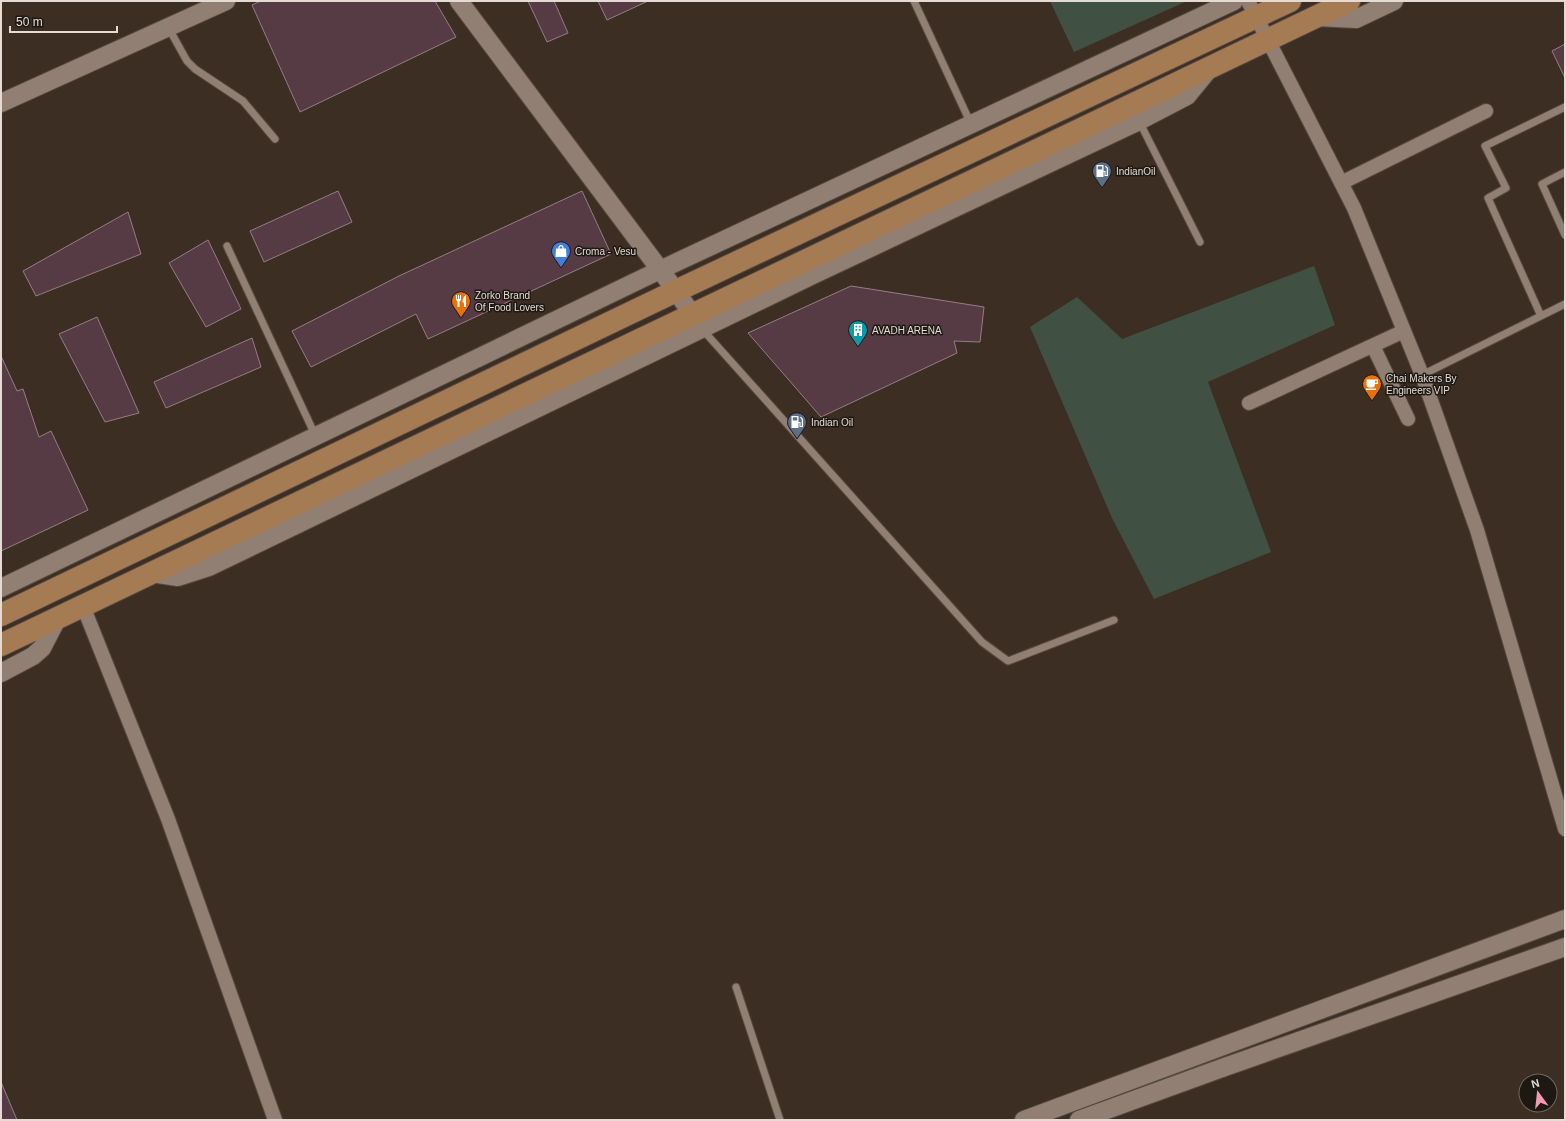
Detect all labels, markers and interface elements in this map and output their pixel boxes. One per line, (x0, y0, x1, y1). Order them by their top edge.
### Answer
scale bar (10, 8, 117, 34)
text: 50 m (16, 15, 43, 29)
fuel station icon: IndianOil (1091, 160, 1113, 188)
place label: IndianOil (1116, 166, 1155, 177)
shop icon: Croma - Vesu (550, 240, 572, 268)
place label: Croma - Vesu (575, 246, 636, 257)
restaurant icon: Zorko Brand Of Food Lovers (450, 290, 472, 318)
place label: Zorko Brand Of Food Lovers (475, 290, 544, 313)
building icon: AVADH ARENA (847, 319, 869, 347)
place label: AVADH ARENA (872, 325, 942, 336)
cafe icon: Chai Makers By Engineers VIP (1361, 373, 1383, 401)
place label: Chai Makers By Engineers VIP (1386, 373, 1457, 396)
fuel station icon: Indian Oil (786, 411, 808, 439)
place label: Indian Oil (811, 417, 853, 428)
north arrow (1518, 1073, 1558, 1113)
text: N (1530, 1077, 1541, 1090)

